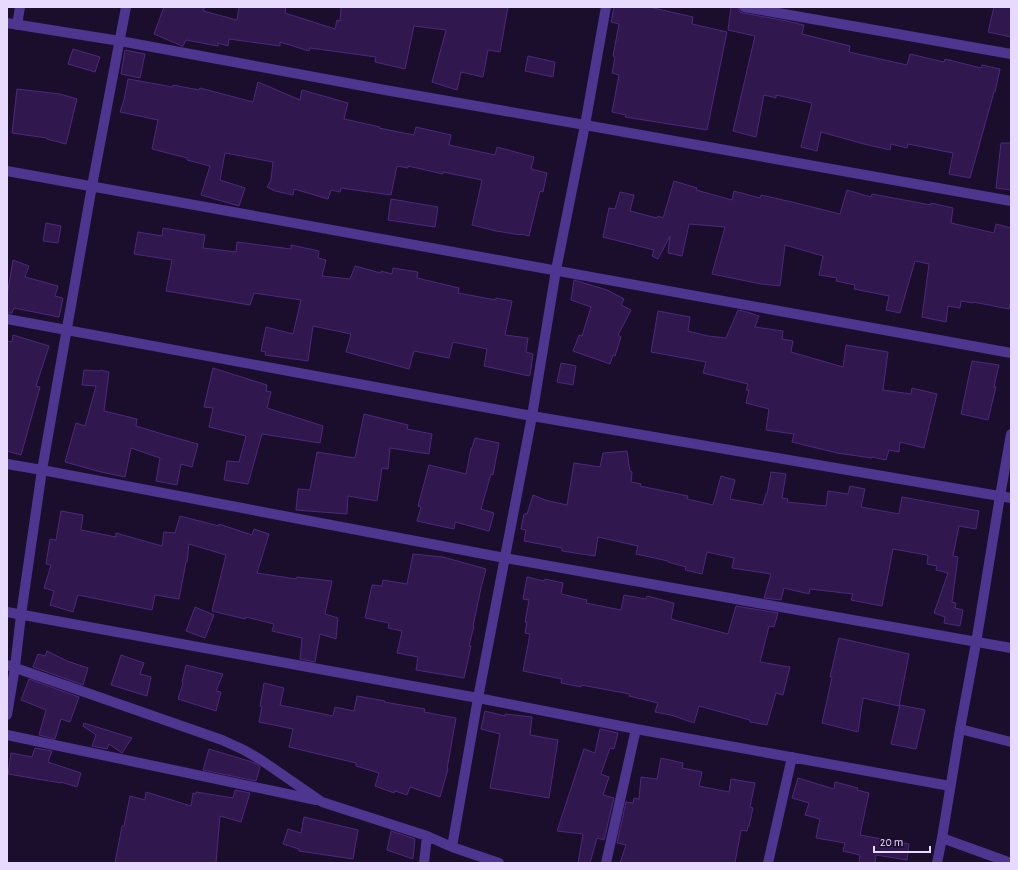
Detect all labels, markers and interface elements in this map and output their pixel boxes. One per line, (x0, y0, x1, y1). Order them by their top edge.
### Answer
scale bar (874, 828, 930, 854)
text: 20 m (880, 836, 903, 848)

